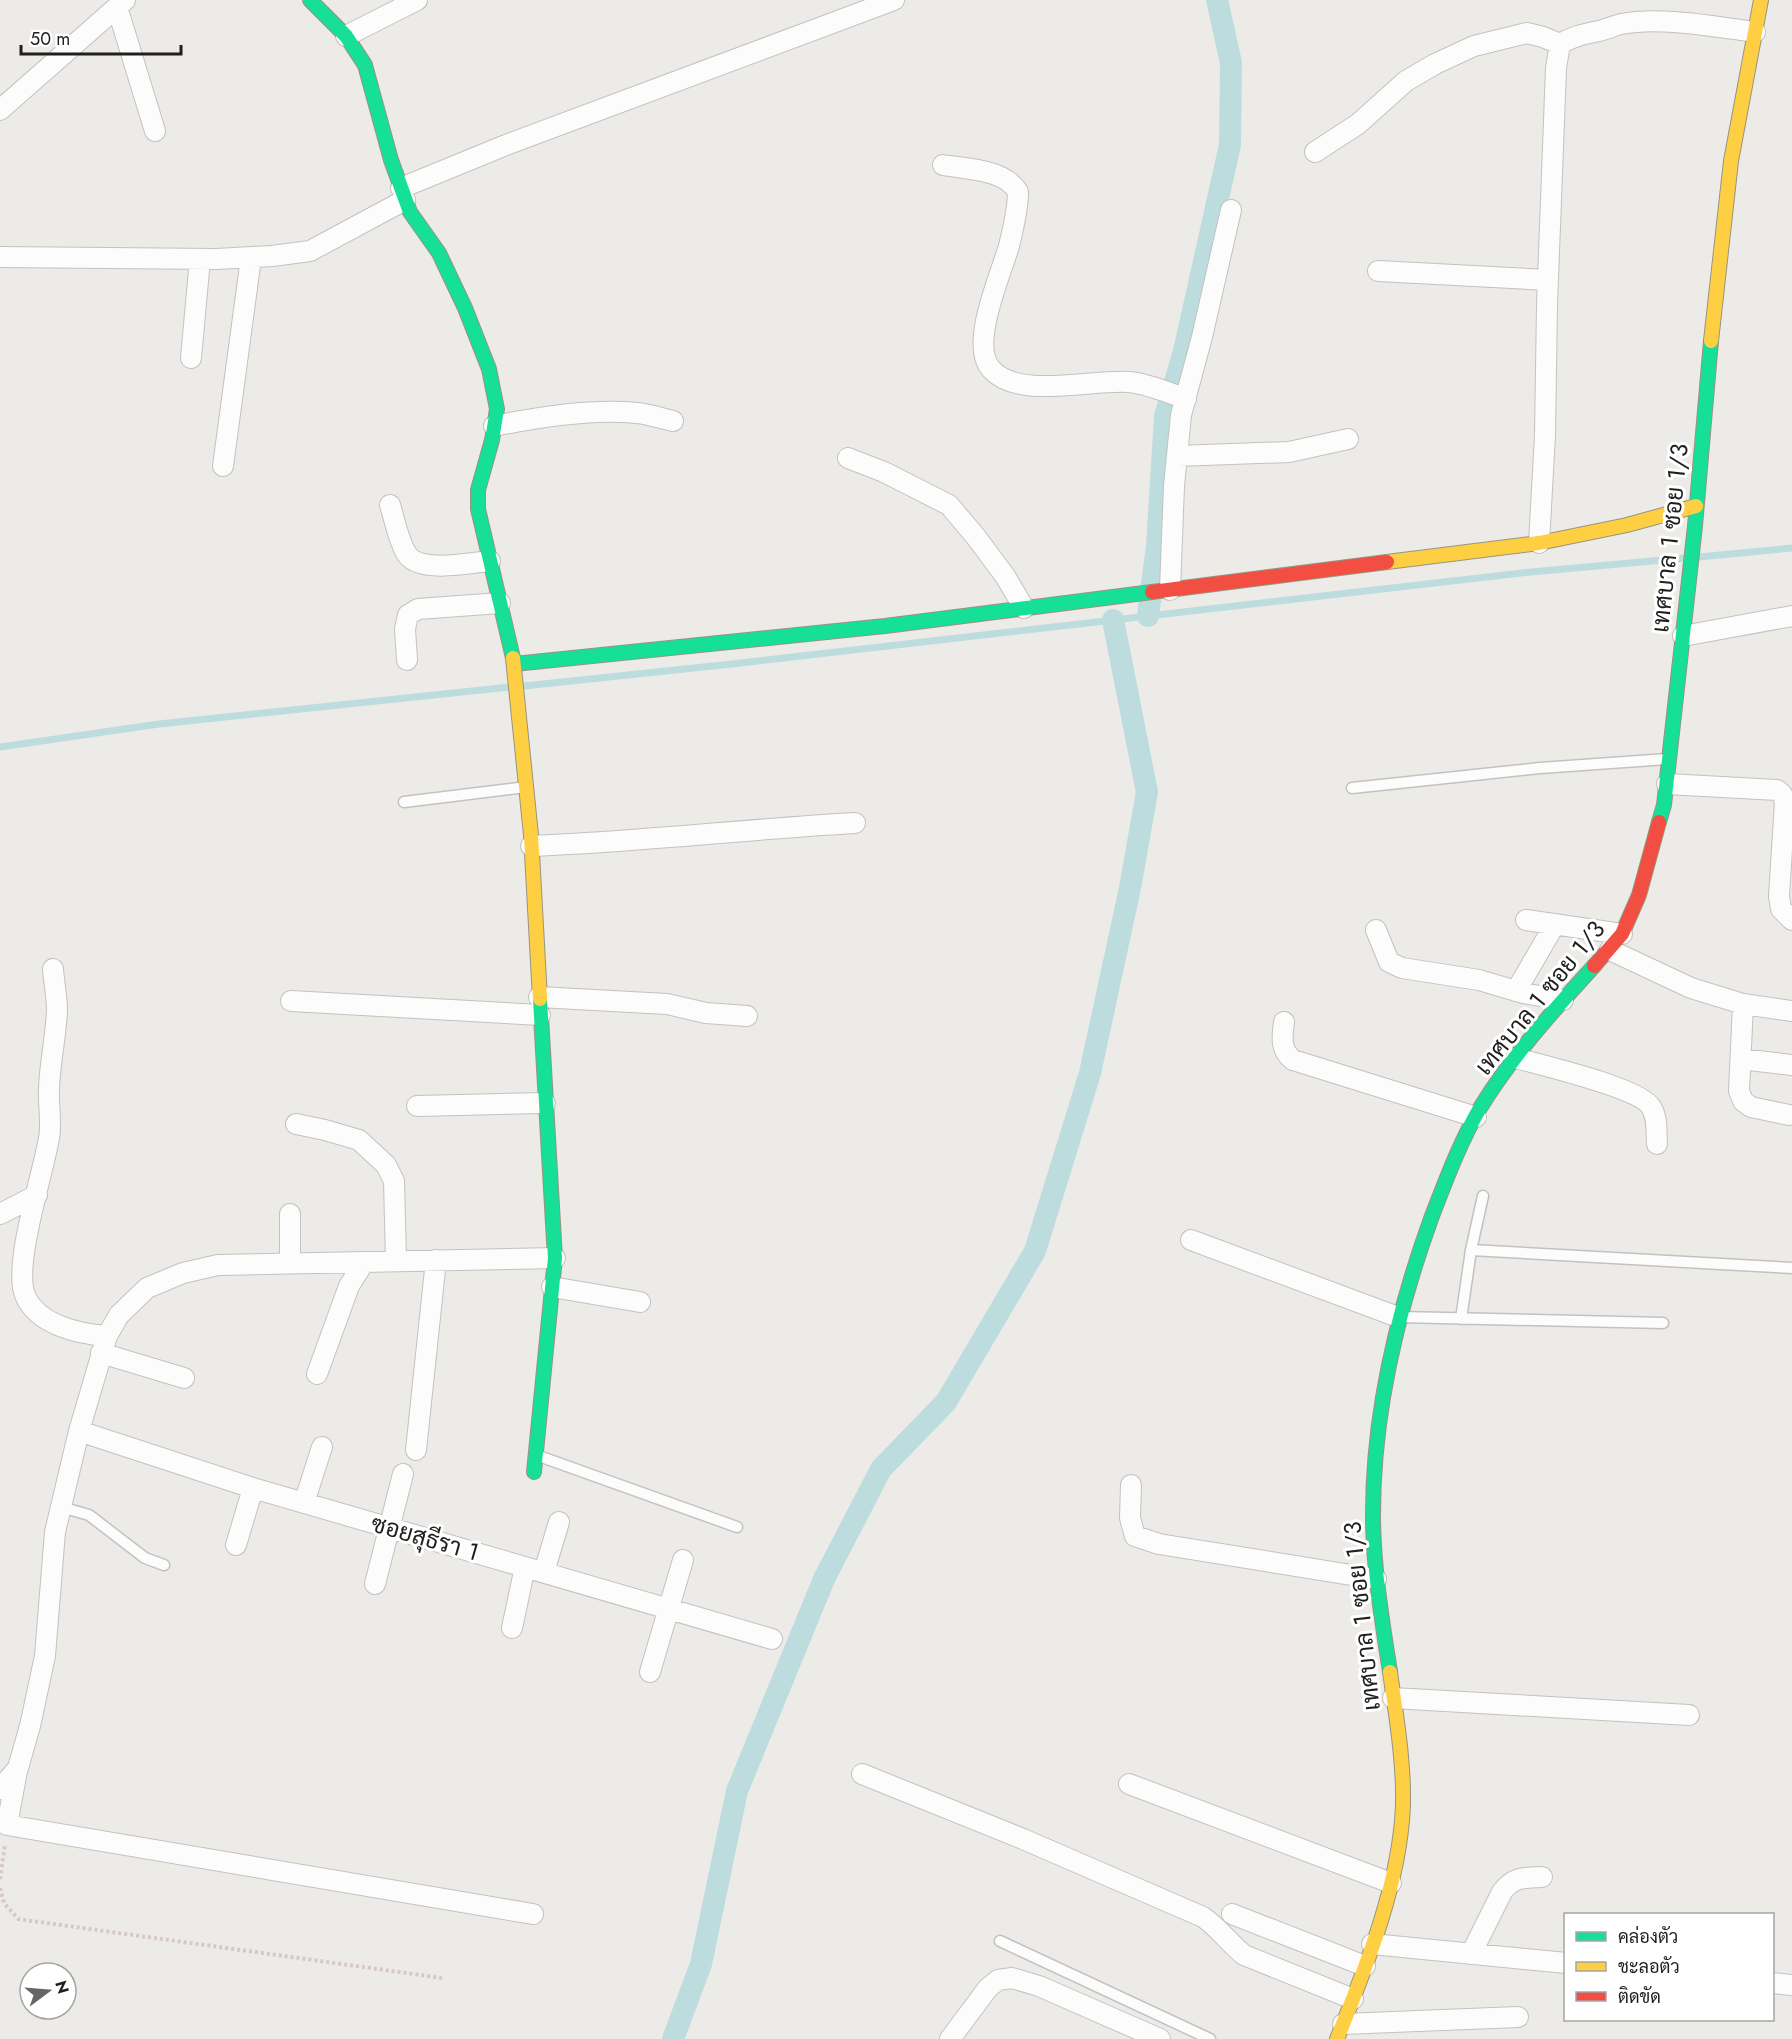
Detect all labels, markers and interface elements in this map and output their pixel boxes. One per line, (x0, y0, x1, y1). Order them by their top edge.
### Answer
scale bar (21, 18, 182, 56)
text: 50 m (30, 26, 70, 52)
street label: เทศบาล 1 ซอย 1/3 (1642, 442, 1697, 634)
street label: เทศบาล 1 ซอย 1/3 (1466, 913, 1613, 1083)
street label: ซอยสุธีรา 1 (367, 1505, 483, 1570)
street label: เทศบาล 1 ซอย 1/3 (1334, 1520, 1389, 1712)
legend (1564, 1913, 1774, 2021)
text: คล่องตัว (1618, 1924, 1678, 1950)
text: ชะลอตัว (1618, 1954, 1680, 1980)
north arrow (18, 1961, 78, 2021)
text: N (49, 1978, 75, 1996)
text: ติดขัด (1618, 1984, 1661, 2010)

